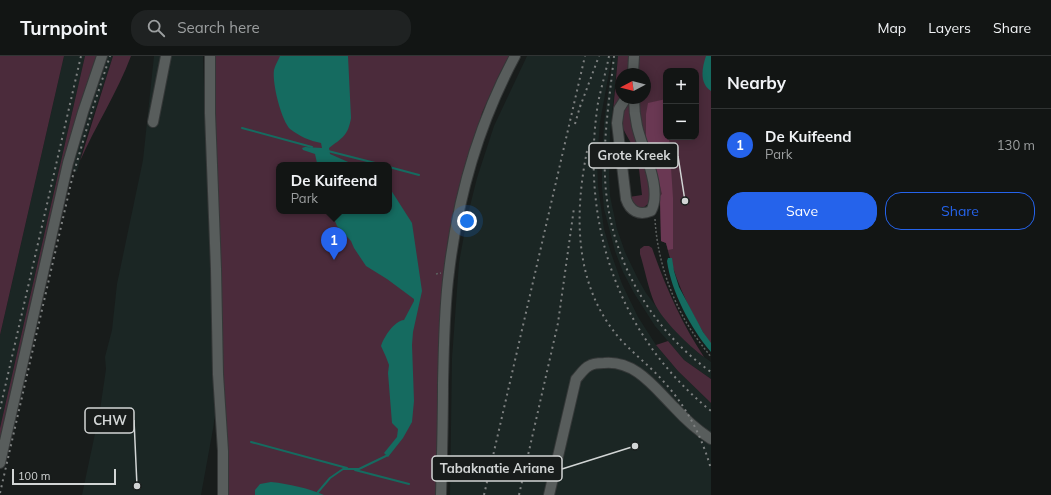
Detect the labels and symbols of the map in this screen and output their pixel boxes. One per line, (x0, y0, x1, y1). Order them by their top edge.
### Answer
north arrow (615, 68, 651, 104)
callout: Grote Kreek (589, 143, 678, 168)
text: Grote Kreek (598, 147, 671, 163)
your location (457, 211, 477, 231)
pin: 1 (321, 227, 347, 260)
callout: CHW (85, 408, 134, 433)
text: CHW (93, 412, 127, 428)
callout: Tabaknatie Ariane (432, 456, 562, 481)
text: Tabaknatie Ariane (440, 460, 554, 476)
scale bar (12, 467, 116, 486)

